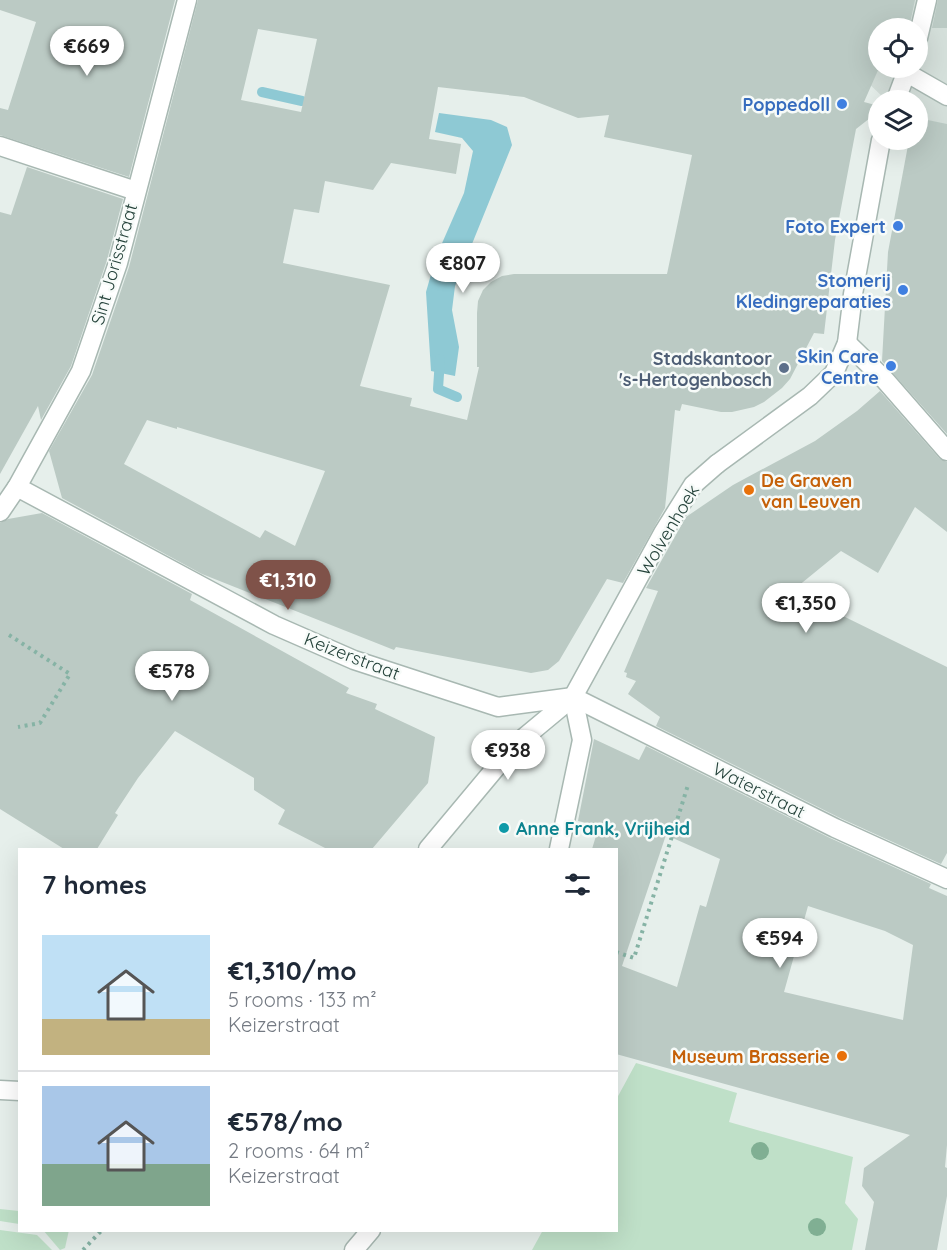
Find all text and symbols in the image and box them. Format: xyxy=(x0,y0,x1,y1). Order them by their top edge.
map controls xyxy=(868,18,928,150)
button: locate xyxy=(868,18,928,78)
pin: €669 xyxy=(51,26,123,77)
text: €669 xyxy=(64,33,110,58)
button: layers xyxy=(868,90,928,150)
place label: Poppedoll xyxy=(743,93,830,116)
marker: Poppedoll xyxy=(835,97,849,111)
street label: Sint Jorisstraat xyxy=(86,201,142,327)
place label: Foto Expert xyxy=(785,215,886,238)
marker: Foto Expert xyxy=(891,219,905,233)
pin: €807 xyxy=(427,243,499,294)
text: €807 xyxy=(440,250,486,275)
place label: Stomerij Kledingreparaties xyxy=(736,269,891,313)
marker: Stomerij Kledingreparaties xyxy=(896,283,910,297)
place label: Skin Care Centre xyxy=(797,345,879,389)
place label: Stadskantoor 's-Hertogenbosch xyxy=(619,347,772,391)
marker: Skin Care Centre xyxy=(884,359,898,373)
marker: Stadskantoor 's-Hertogenbosch xyxy=(777,361,791,375)
place label: De Graven van Leuven xyxy=(761,469,861,513)
street label: Wolvenhoek xyxy=(632,480,704,580)
marker: De Graven van Leuven xyxy=(742,483,756,497)
pin: €1,310 xyxy=(239,560,337,611)
text: €1,310 xyxy=(260,567,316,592)
pin: €1,350 xyxy=(757,583,855,634)
text: €1,350 xyxy=(776,590,836,615)
street label: Keizerstraat xyxy=(301,627,403,685)
pin: €578 xyxy=(136,651,208,702)
text: €578 xyxy=(149,658,195,683)
pin: €938 xyxy=(472,730,544,781)
text: €938 xyxy=(485,737,531,762)
street label: Waterstraat xyxy=(709,757,809,823)
place label: Anne Frank, Vrijheid xyxy=(516,817,690,840)
marker: Anne Frank, Vrijheid xyxy=(497,821,511,835)
text: 7 homes xyxy=(42,868,147,901)
icon: filters xyxy=(561,868,594,901)
pin: €594 xyxy=(744,918,816,969)
text: €594 xyxy=(756,925,804,950)
text: €1,310/mo xyxy=(228,954,357,987)
icon: home xyxy=(90,959,162,1031)
text: 5 rooms · 133 m² xyxy=(228,987,377,1012)
text: Keizerstraat xyxy=(228,1012,340,1037)
place label: Museum Brasserie xyxy=(672,1045,830,1068)
marker: Museum Brasserie xyxy=(835,1049,849,1063)
text: €578/mo xyxy=(228,1105,343,1138)
icon: home xyxy=(90,1110,162,1182)
text: 2 rooms · 64 m² xyxy=(228,1138,370,1163)
text: Keizerstraat xyxy=(228,1163,340,1188)

